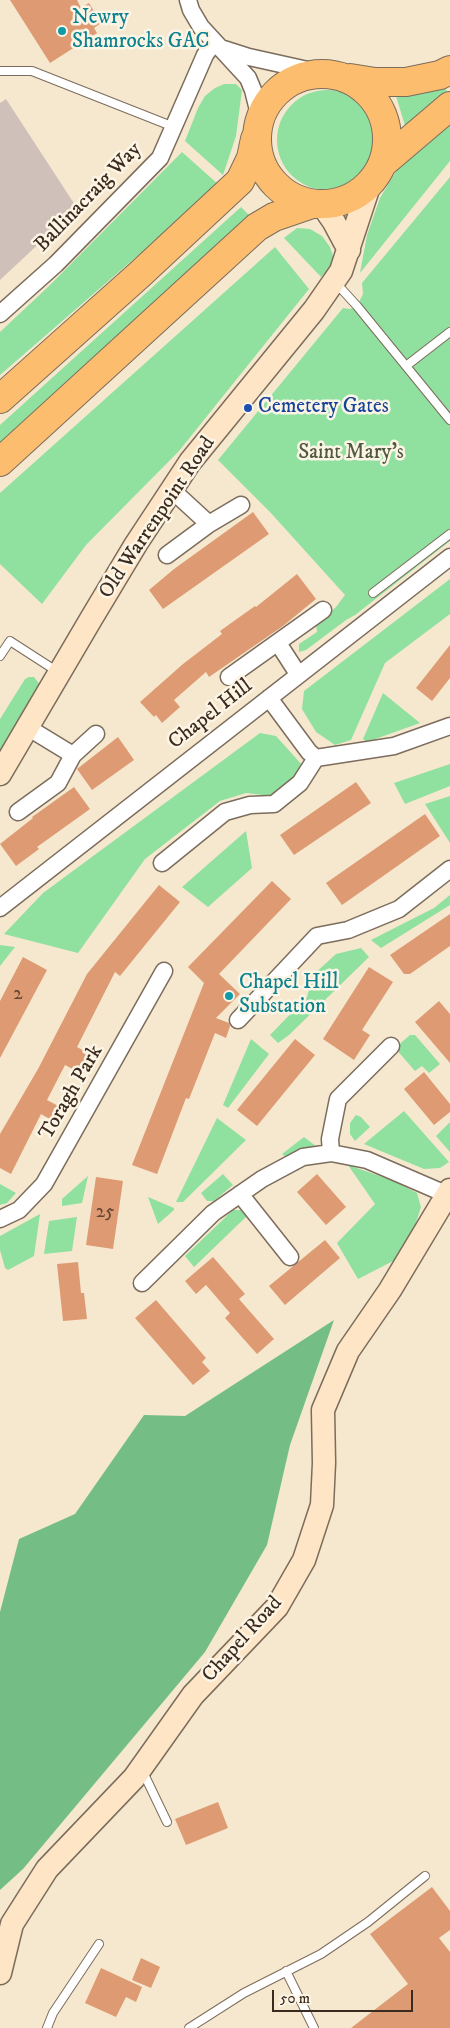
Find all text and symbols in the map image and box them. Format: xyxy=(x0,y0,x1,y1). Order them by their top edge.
place label: Newry Shamrocks GAC xyxy=(72,6,210,56)
marker: Newry Shamrocks GAC xyxy=(56,25,68,37)
street label: Ballinacraig Way xyxy=(30,138,148,258)
place label: Cemetery Gates xyxy=(258,395,389,421)
marker: Cemetery Gates xyxy=(242,402,254,414)
street label: Old Warrenpoint Road xyxy=(94,432,222,604)
park label: Saint Mary's xyxy=(298,441,404,467)
street label: Chapel Hill xyxy=(164,674,258,756)
place label: Chapel Hill Substation xyxy=(239,971,339,1021)
house number: 2 xyxy=(13,984,23,1006)
marker: Chapel Hill Substation xyxy=(223,990,235,1002)
street label: Toragh Park xyxy=(35,1041,109,1145)
house number: 25 xyxy=(96,1202,114,1224)
street label: Chapel Road xyxy=(198,1592,288,1688)
scale bar xyxy=(275,1980,416,2012)
text: 50 m xyxy=(280,1989,310,2008)

